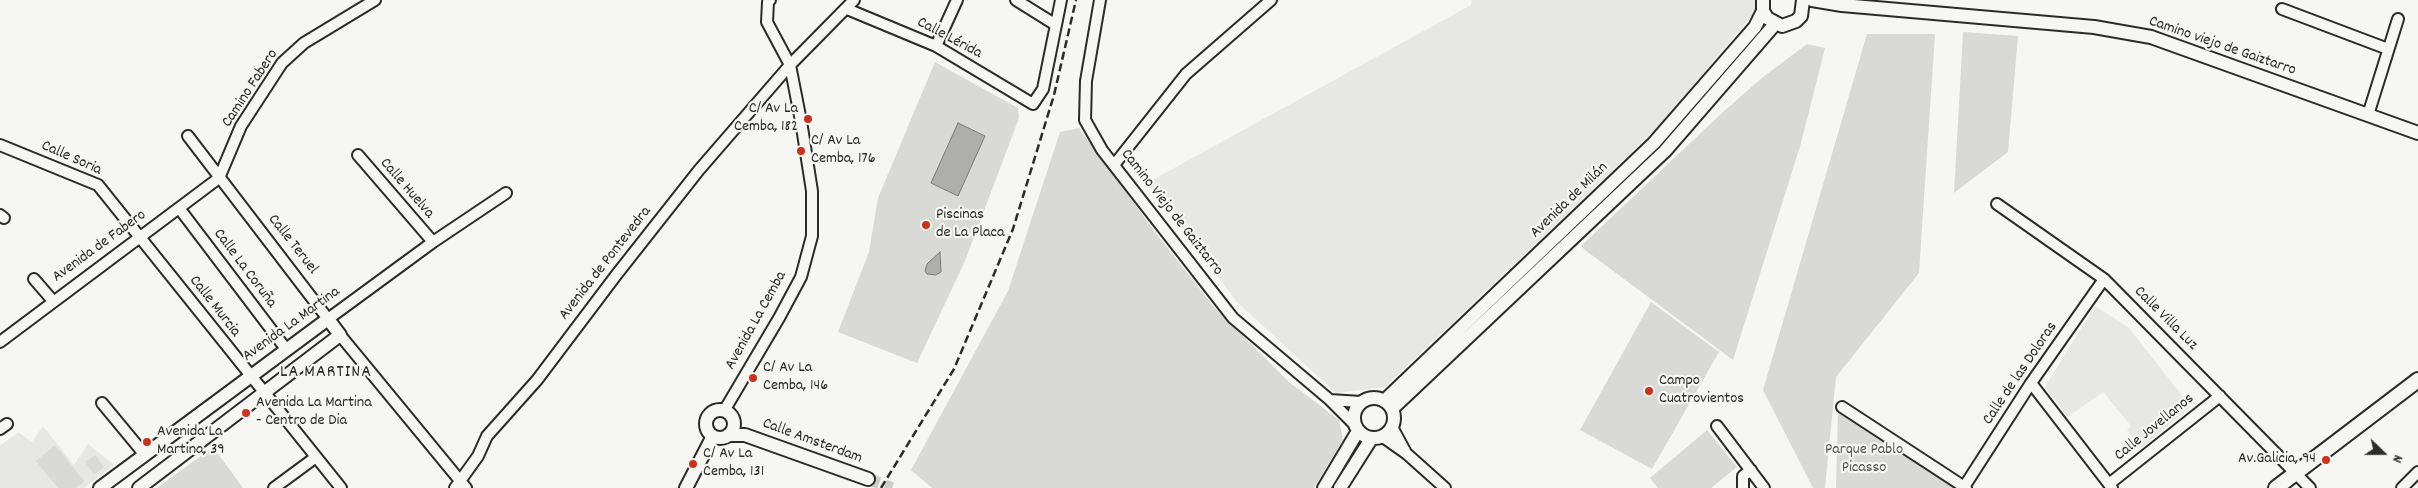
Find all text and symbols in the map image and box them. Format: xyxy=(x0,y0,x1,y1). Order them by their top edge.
street label: Camino viejo de Gaiztarro xyxy=(2146,13,2298,81)
street label: Calle Lérida xyxy=(913,14,985,64)
street label: Camino Fabero xyxy=(219,46,283,132)
place label: C/ Av La Cemba, 182 xyxy=(734,100,798,138)
marker: C/ Av La Cemba, 182 xyxy=(802,113,814,125)
place label: C/ Av La Cemba, 176 xyxy=(811,132,876,170)
street label: Calle Soria xyxy=(38,137,104,181)
marker: C/ Av La Cemba, 176 xyxy=(795,145,807,157)
street label: Camino Viejo de Gaiztarro xyxy=(1116,146,1226,280)
street label: Calle Huelva xyxy=(375,155,437,223)
street label: Avenida de Milán xyxy=(1527,159,1613,243)
street label: Avenida de Pontevedra xyxy=(556,203,656,325)
place label: Piscinas de La Placa xyxy=(936,206,1004,244)
street label: Avenida de Fabero xyxy=(49,207,151,287)
street label: Calle Teruel xyxy=(263,211,321,279)
marker: Piscinas de La Placa xyxy=(920,219,932,231)
street label: Calle La Coruña xyxy=(208,226,280,312)
street label: Avenida La Cemba xyxy=(722,268,792,374)
street label: Calle Murcia xyxy=(184,272,244,342)
street label: Avenida La Martina xyxy=(240,283,344,367)
street label: Calle Villa Luz xyxy=(2129,283,2201,355)
street label: Calle de las Doloras xyxy=(1979,319,2063,429)
place label: C/ Av La Cemba, 146 xyxy=(763,359,828,397)
district label: LA MARTINA xyxy=(279,363,373,385)
marker: C/ Av La Cemba, 146 xyxy=(747,372,759,384)
place label: Campo Cuatrovientos xyxy=(1659,372,1744,410)
marker: Campo Cuatrovientos xyxy=(1643,385,1655,397)
street label: Calle Jovellanos xyxy=(2111,390,2199,466)
place label: Avenida La Martina - Centro de Dia xyxy=(256,394,372,432)
marker: Avenida La Martina - Centro de Dia xyxy=(240,407,252,419)
street label: Calle Amsterdam xyxy=(759,415,865,469)
place label: Avenida La Martina, 39 xyxy=(157,423,225,461)
north arrow xyxy=(2358,428,2408,478)
marker: Avenida La Martina, 39 xyxy=(141,436,153,448)
park label: Parque Pablo Picasso xyxy=(1825,441,1903,479)
place label: C/ Av La Cemba, 131 xyxy=(703,445,764,483)
place label: Av.Galicia, 94 xyxy=(2238,450,2316,470)
text: N xyxy=(2386,452,2407,466)
marker: Av.Galicia, 94 xyxy=(2320,454,2332,466)
marker: C/ Av La Cemba, 131 xyxy=(687,458,699,470)

